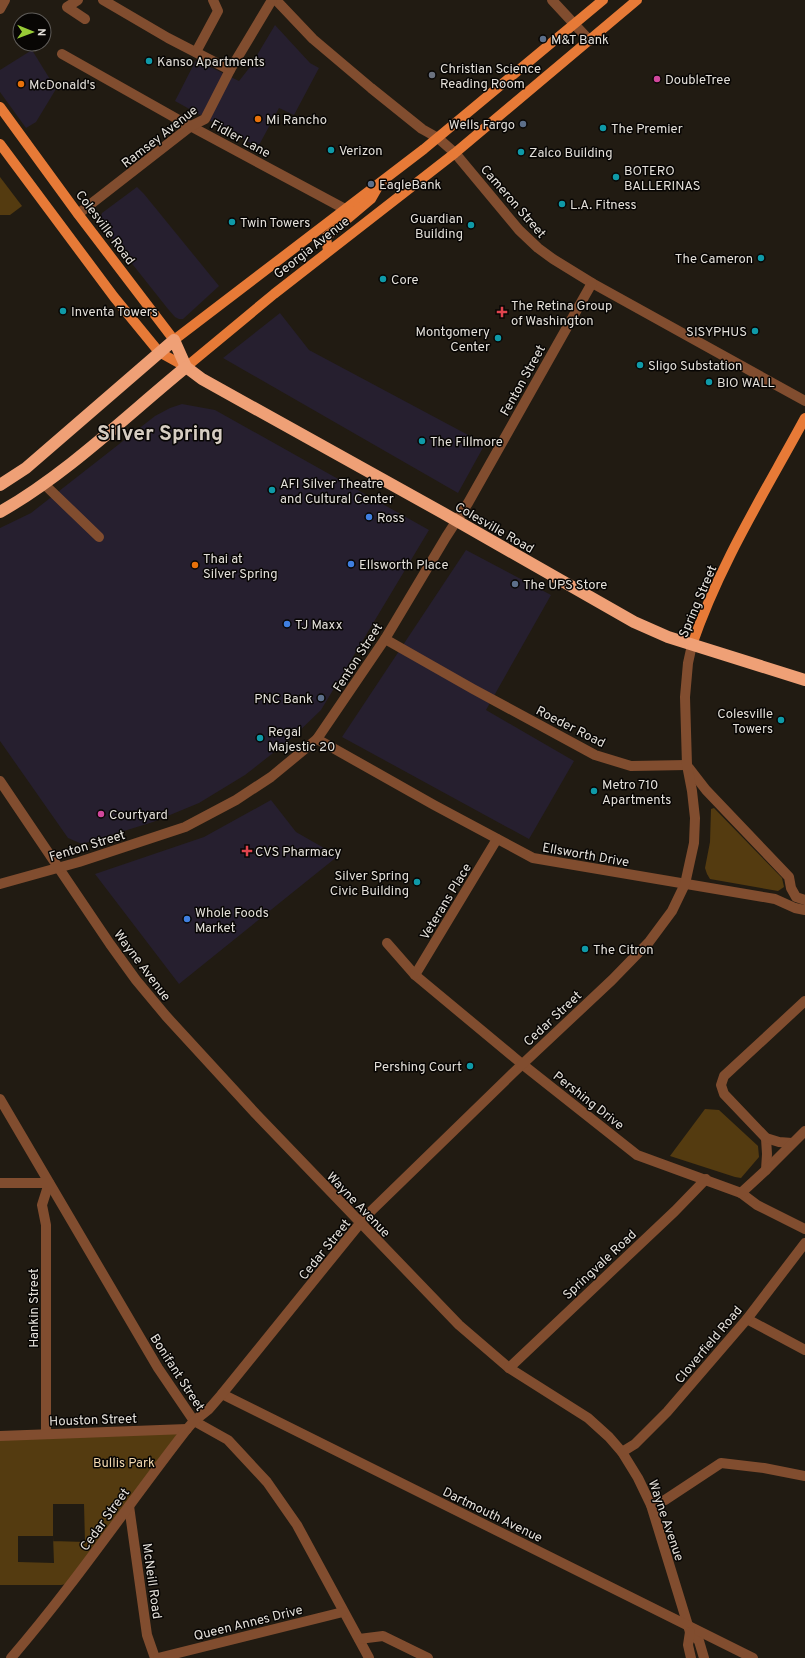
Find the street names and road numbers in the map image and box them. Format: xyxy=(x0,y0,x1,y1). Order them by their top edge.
street label: Ramsey Avenue xyxy=(119,103,201,172)
street label: Fidler Lane xyxy=(207,117,273,162)
street label: Cameron Street xyxy=(476,162,549,242)
street label: Colesville Road xyxy=(71,188,138,268)
street label: Georgia Avenue xyxy=(271,214,353,283)
street label: Fenton Street xyxy=(498,343,550,419)
street label: Colesville Road xyxy=(452,500,536,558)
street label: Spring Street xyxy=(676,563,721,640)
street label: Fenton Street xyxy=(331,621,387,695)
street label: Roeder Road xyxy=(533,703,607,752)
street label: Fenton Street xyxy=(48,828,128,866)
street label: Ellsworth Drive xyxy=(541,840,630,871)
street label: Veterans Place xyxy=(418,861,476,943)
street label: Wayne Avenue xyxy=(109,927,173,1005)
street label: Cedar Street xyxy=(521,988,586,1051)
street label: Pershing Drive xyxy=(549,1069,626,1134)
street label: Wayne Avenue xyxy=(322,1169,393,1241)
street label: Cedar Street xyxy=(296,1216,355,1284)
street label: Springvale Road xyxy=(560,1227,641,1304)
street label: Hankin Street xyxy=(27,1268,43,1348)
street label: Cloverfield Road xyxy=(672,1303,747,1387)
street label: Bonifant Street xyxy=(145,1332,207,1415)
street label: Houston Street xyxy=(49,1411,137,1431)
street label: Wayne Avenue xyxy=(644,1478,686,1563)
street label: Dartmouth Avenue xyxy=(440,1485,545,1547)
street label: Cedar Street xyxy=(77,1486,134,1555)
street label: McNeill Road xyxy=(138,1542,164,1620)
street label: Queen Annes Drive xyxy=(192,1603,305,1645)

